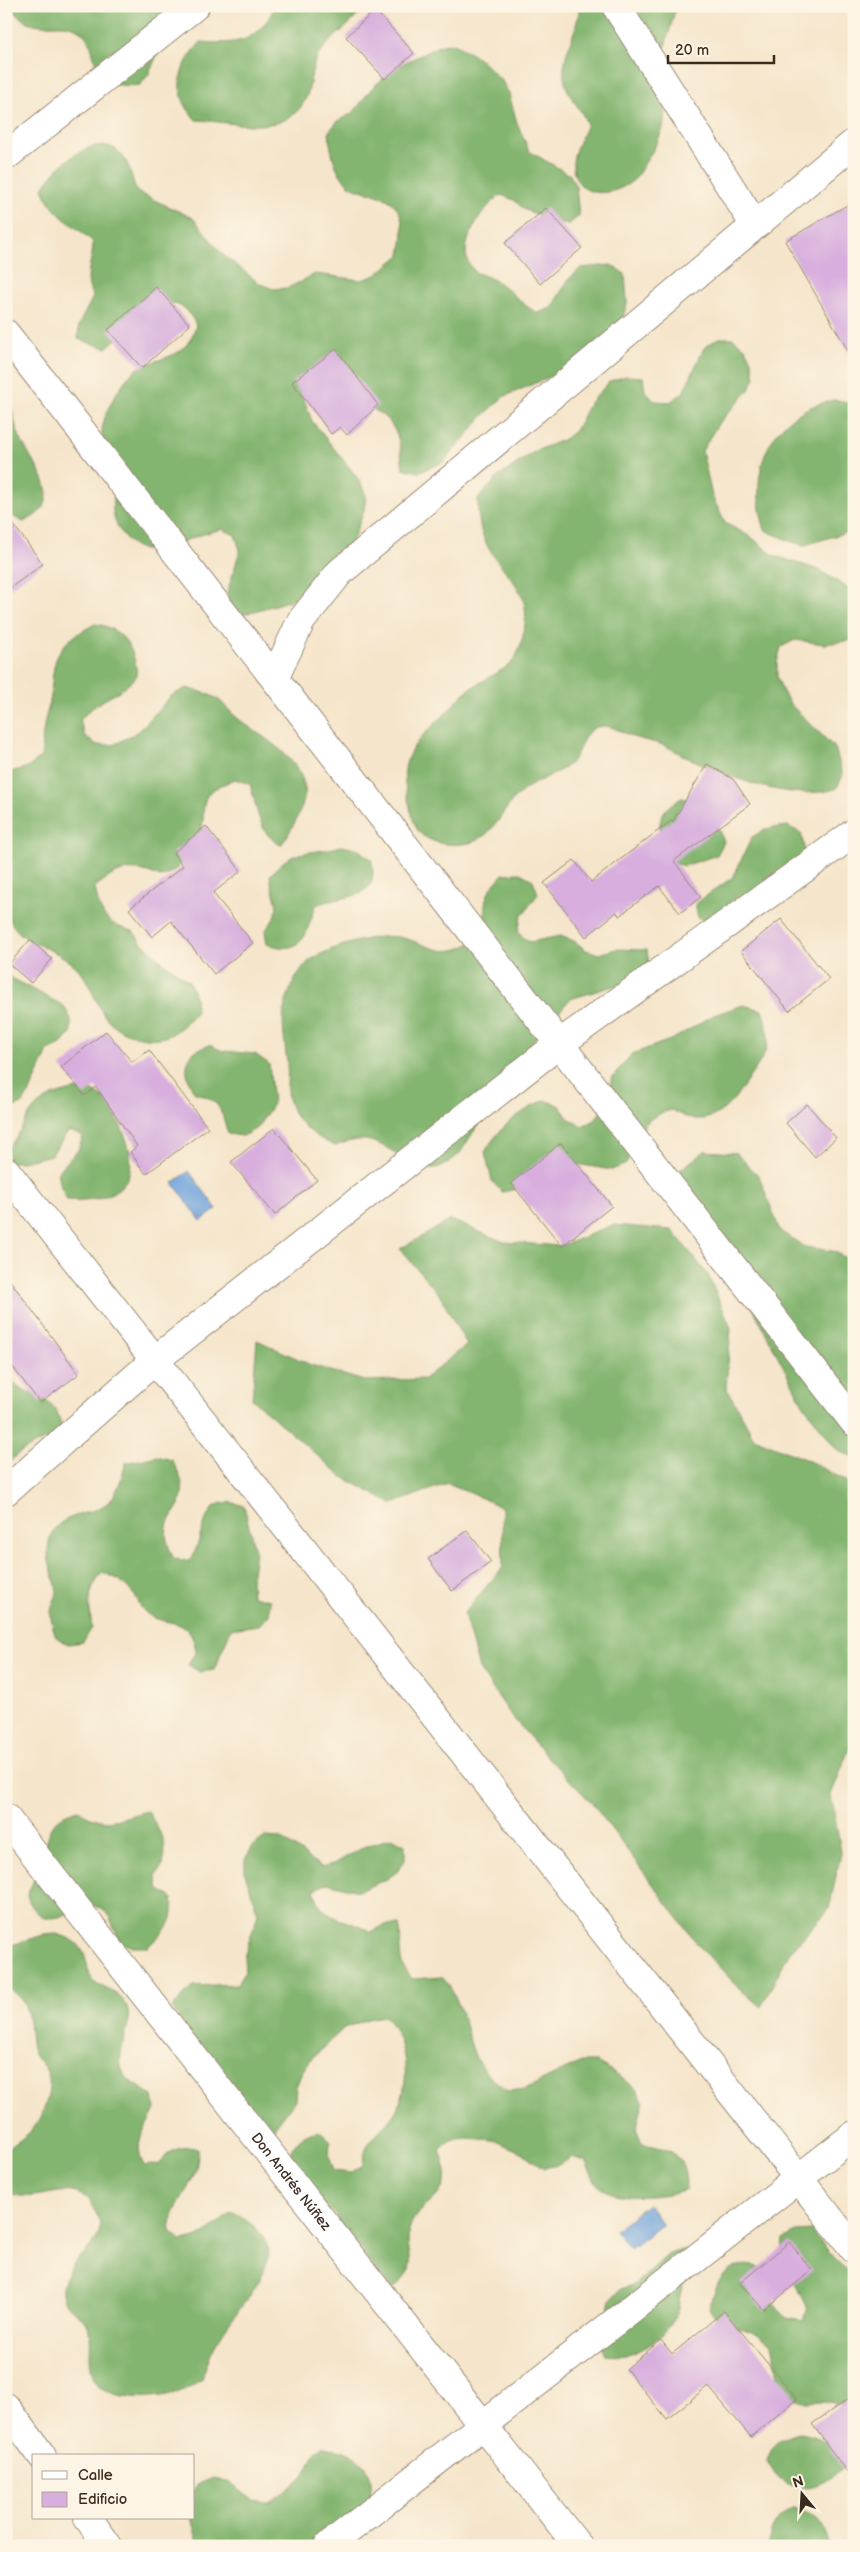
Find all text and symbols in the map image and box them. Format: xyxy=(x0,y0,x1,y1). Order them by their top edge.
scale bar xyxy=(668,32,774,64)
text: 20 m xyxy=(675,41,709,60)
street label: Don Andrés Núñez xyxy=(248,2129,335,2234)
legend xyxy=(32,2454,195,2520)
text: Calle xyxy=(78,2466,113,2485)
north arrow xyxy=(778,2470,828,2520)
text: N xyxy=(791,2472,806,2492)
text: Edificio xyxy=(78,2490,127,2509)

